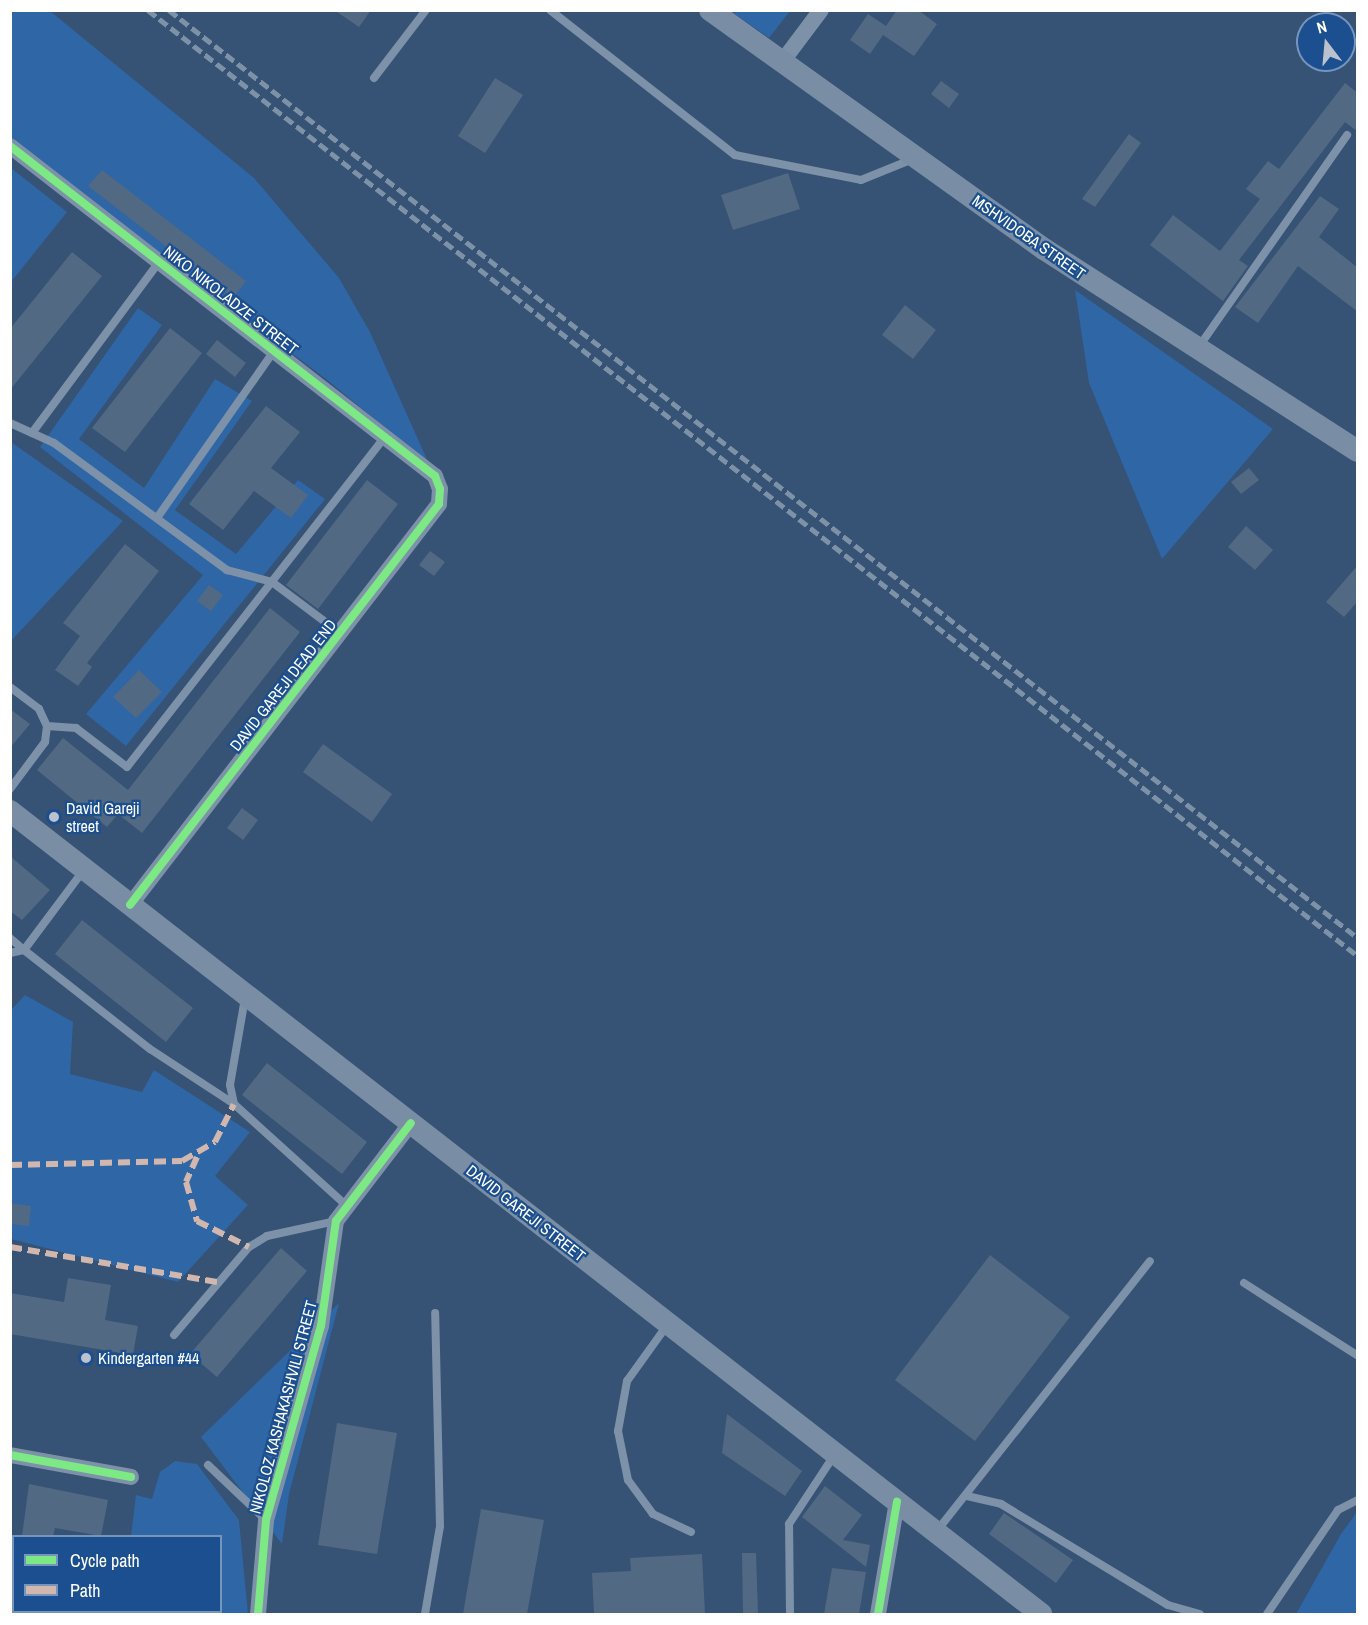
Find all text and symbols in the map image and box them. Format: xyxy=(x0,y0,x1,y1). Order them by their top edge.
north arrow xyxy=(1296,12,1356,72)
text: N xyxy=(1314,15,1329,39)
street label: MSHVIDOBA STREET xyxy=(969,191,1089,283)
street label: NIKO NIKOLADZE STREET xyxy=(160,241,302,359)
street label: DAVID GAREJI DEAD END xyxy=(226,615,340,755)
place label: David Gareji street xyxy=(66,798,140,836)
marker: David Gareji street xyxy=(47,810,61,824)
street label: DAVID GAREJI STREET xyxy=(463,1161,589,1265)
street label: NIKOLOZ KASHAKASHVILI STREET xyxy=(245,1298,321,1516)
place label: Kindergarten #44 xyxy=(98,1348,199,1368)
marker: Kindergarten #44 xyxy=(79,1351,93,1365)
legend xyxy=(12,1535,222,1613)
text: Cycle path xyxy=(70,1548,140,1573)
text: Path xyxy=(70,1578,100,1603)

